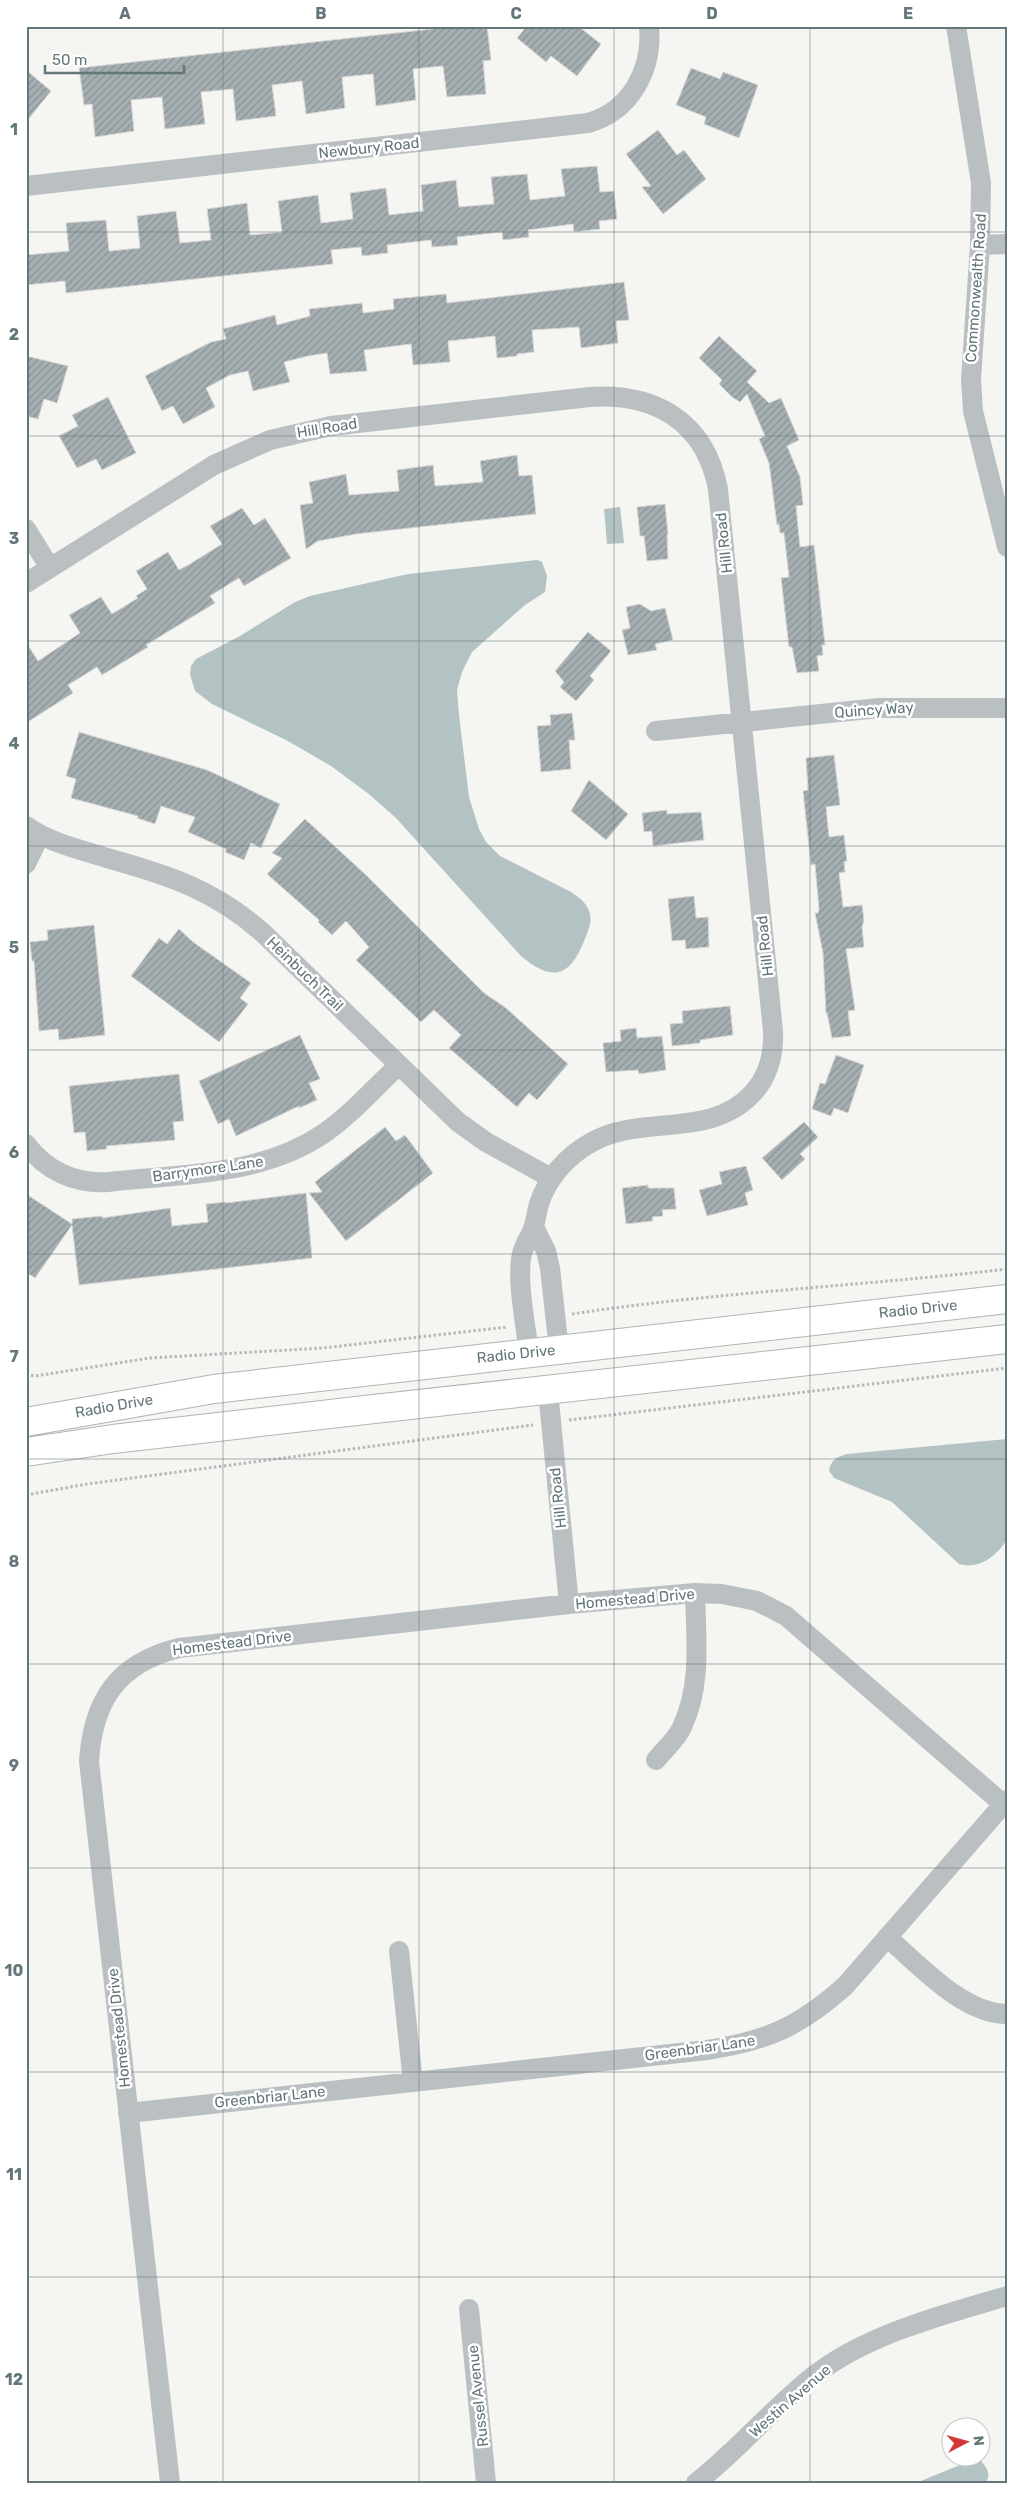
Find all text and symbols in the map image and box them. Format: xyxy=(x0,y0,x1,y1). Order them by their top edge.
text: A xyxy=(119,4,131,23)
text: B xyxy=(315,4,327,23)
text: C xyxy=(510,4,522,23)
text: D xyxy=(706,4,718,23)
text: E xyxy=(903,4,913,23)
scale bar xyxy=(45,42,184,74)
text: 50 m xyxy=(52,51,87,69)
text: 1 xyxy=(10,120,18,139)
street label: Newbury Road xyxy=(318,134,420,162)
street label: Commonwealth Road xyxy=(962,213,990,363)
text: 2 xyxy=(9,325,19,344)
street label: Hill Road xyxy=(296,414,358,442)
street label: Hill Road xyxy=(712,512,736,574)
text: 3 xyxy=(9,529,19,548)
street label: Quincy Way xyxy=(834,698,914,722)
text: 4 xyxy=(9,734,20,753)
street label: Hill Road xyxy=(753,915,777,977)
street label: Heinbuch Trail xyxy=(263,933,347,1015)
text: 5 xyxy=(9,938,19,957)
text: 6 xyxy=(9,1143,19,1162)
street label: Barrymore Lane xyxy=(151,1152,265,1186)
street label: Radio Drive xyxy=(878,1296,958,1322)
street label: Radio Drive xyxy=(476,1341,556,1367)
text: 7 xyxy=(9,1347,19,1366)
street label: Radio Drive xyxy=(74,1390,154,1422)
street label: Hill Road xyxy=(546,1467,570,1529)
text: 8 xyxy=(9,1552,20,1571)
street label: Homestead Drive xyxy=(574,1585,696,1613)
street label: Homestead Drive xyxy=(171,1627,293,1659)
text: 9 xyxy=(9,1756,19,1775)
text: 10 xyxy=(5,1961,24,1980)
street label: Homestead Drive xyxy=(104,1967,134,2089)
street label: Greenbriar Lane xyxy=(644,2031,756,2065)
street label: Greenbriar Lane xyxy=(214,2082,326,2112)
text: 11 xyxy=(6,2165,22,2184)
street label: Russel Avenue xyxy=(464,2344,492,2448)
street label: Westin Avenue xyxy=(746,2361,834,2441)
text: 12 xyxy=(5,2370,23,2389)
north arrow xyxy=(940,2416,990,2466)
text: N xyxy=(969,2435,987,2447)

